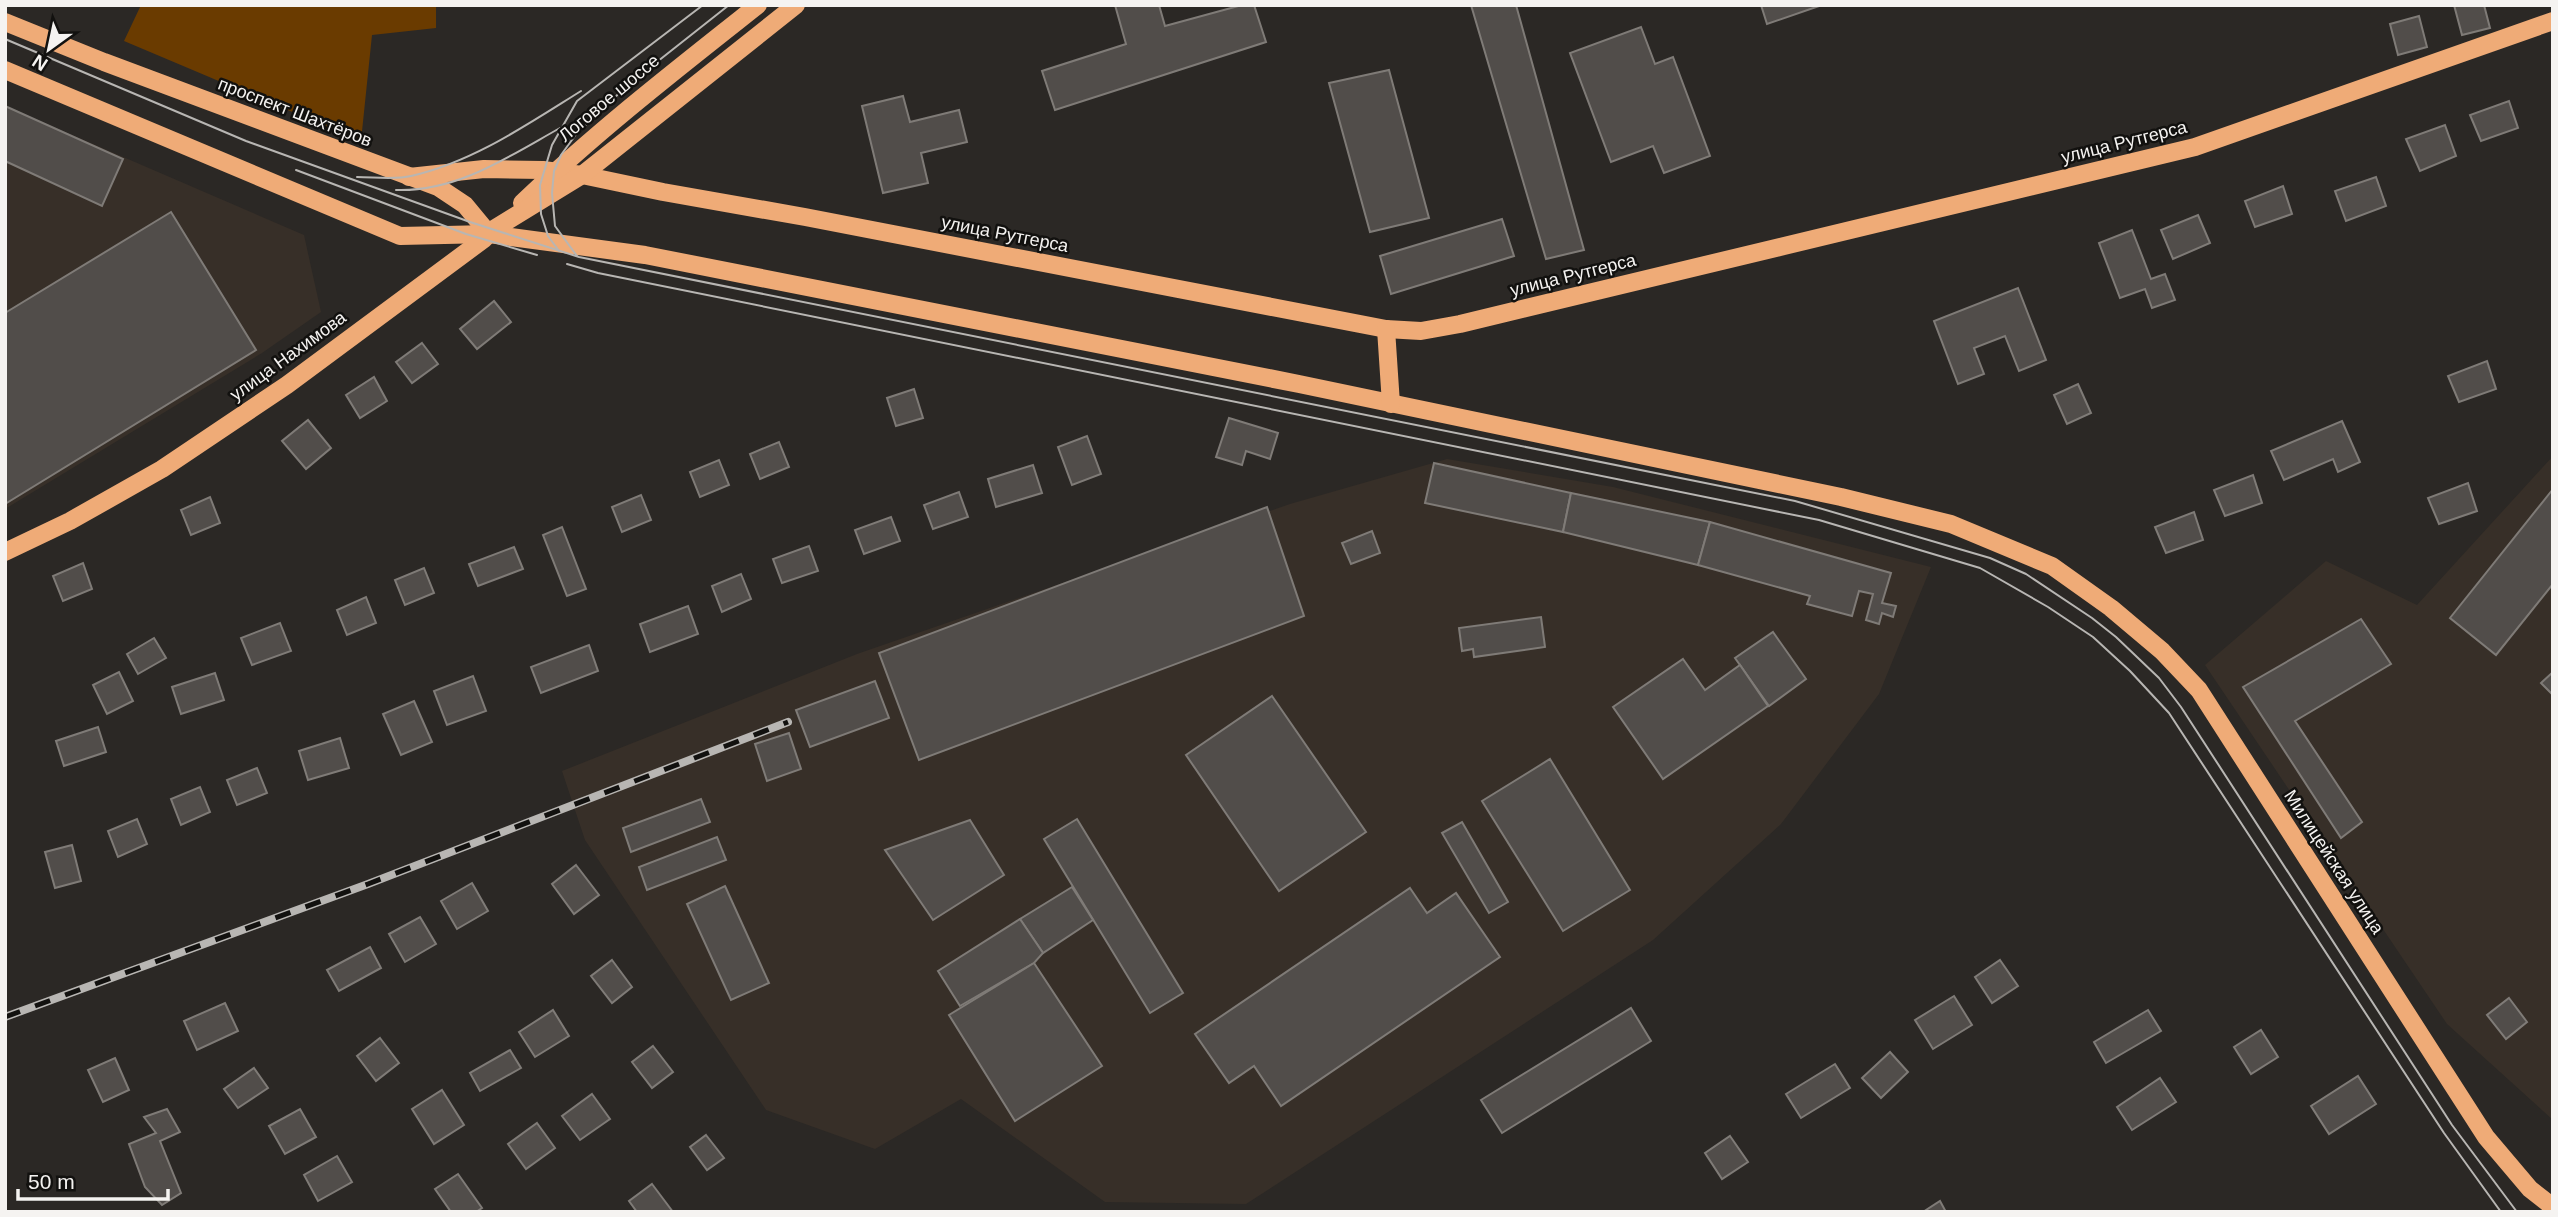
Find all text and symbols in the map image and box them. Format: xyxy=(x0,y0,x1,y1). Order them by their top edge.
north arrow xyxy=(14,14,84,84)
text: N xyxy=(29,50,51,75)
street label: Логовое шоссе xyxy=(555,50,663,146)
street label: проспект Шахтёров xyxy=(215,73,375,151)
street label: улица Рутгерса xyxy=(2059,116,2190,167)
street label: улица Рутгерса xyxy=(940,212,1071,256)
street label: улица Рутгерса xyxy=(1508,249,1639,300)
street label: улица Нахимова xyxy=(226,307,351,405)
street label: Милицейская улица xyxy=(2280,786,2388,938)
scale bar xyxy=(18,1158,168,1202)
text: 50 m xyxy=(28,1170,75,1193)

